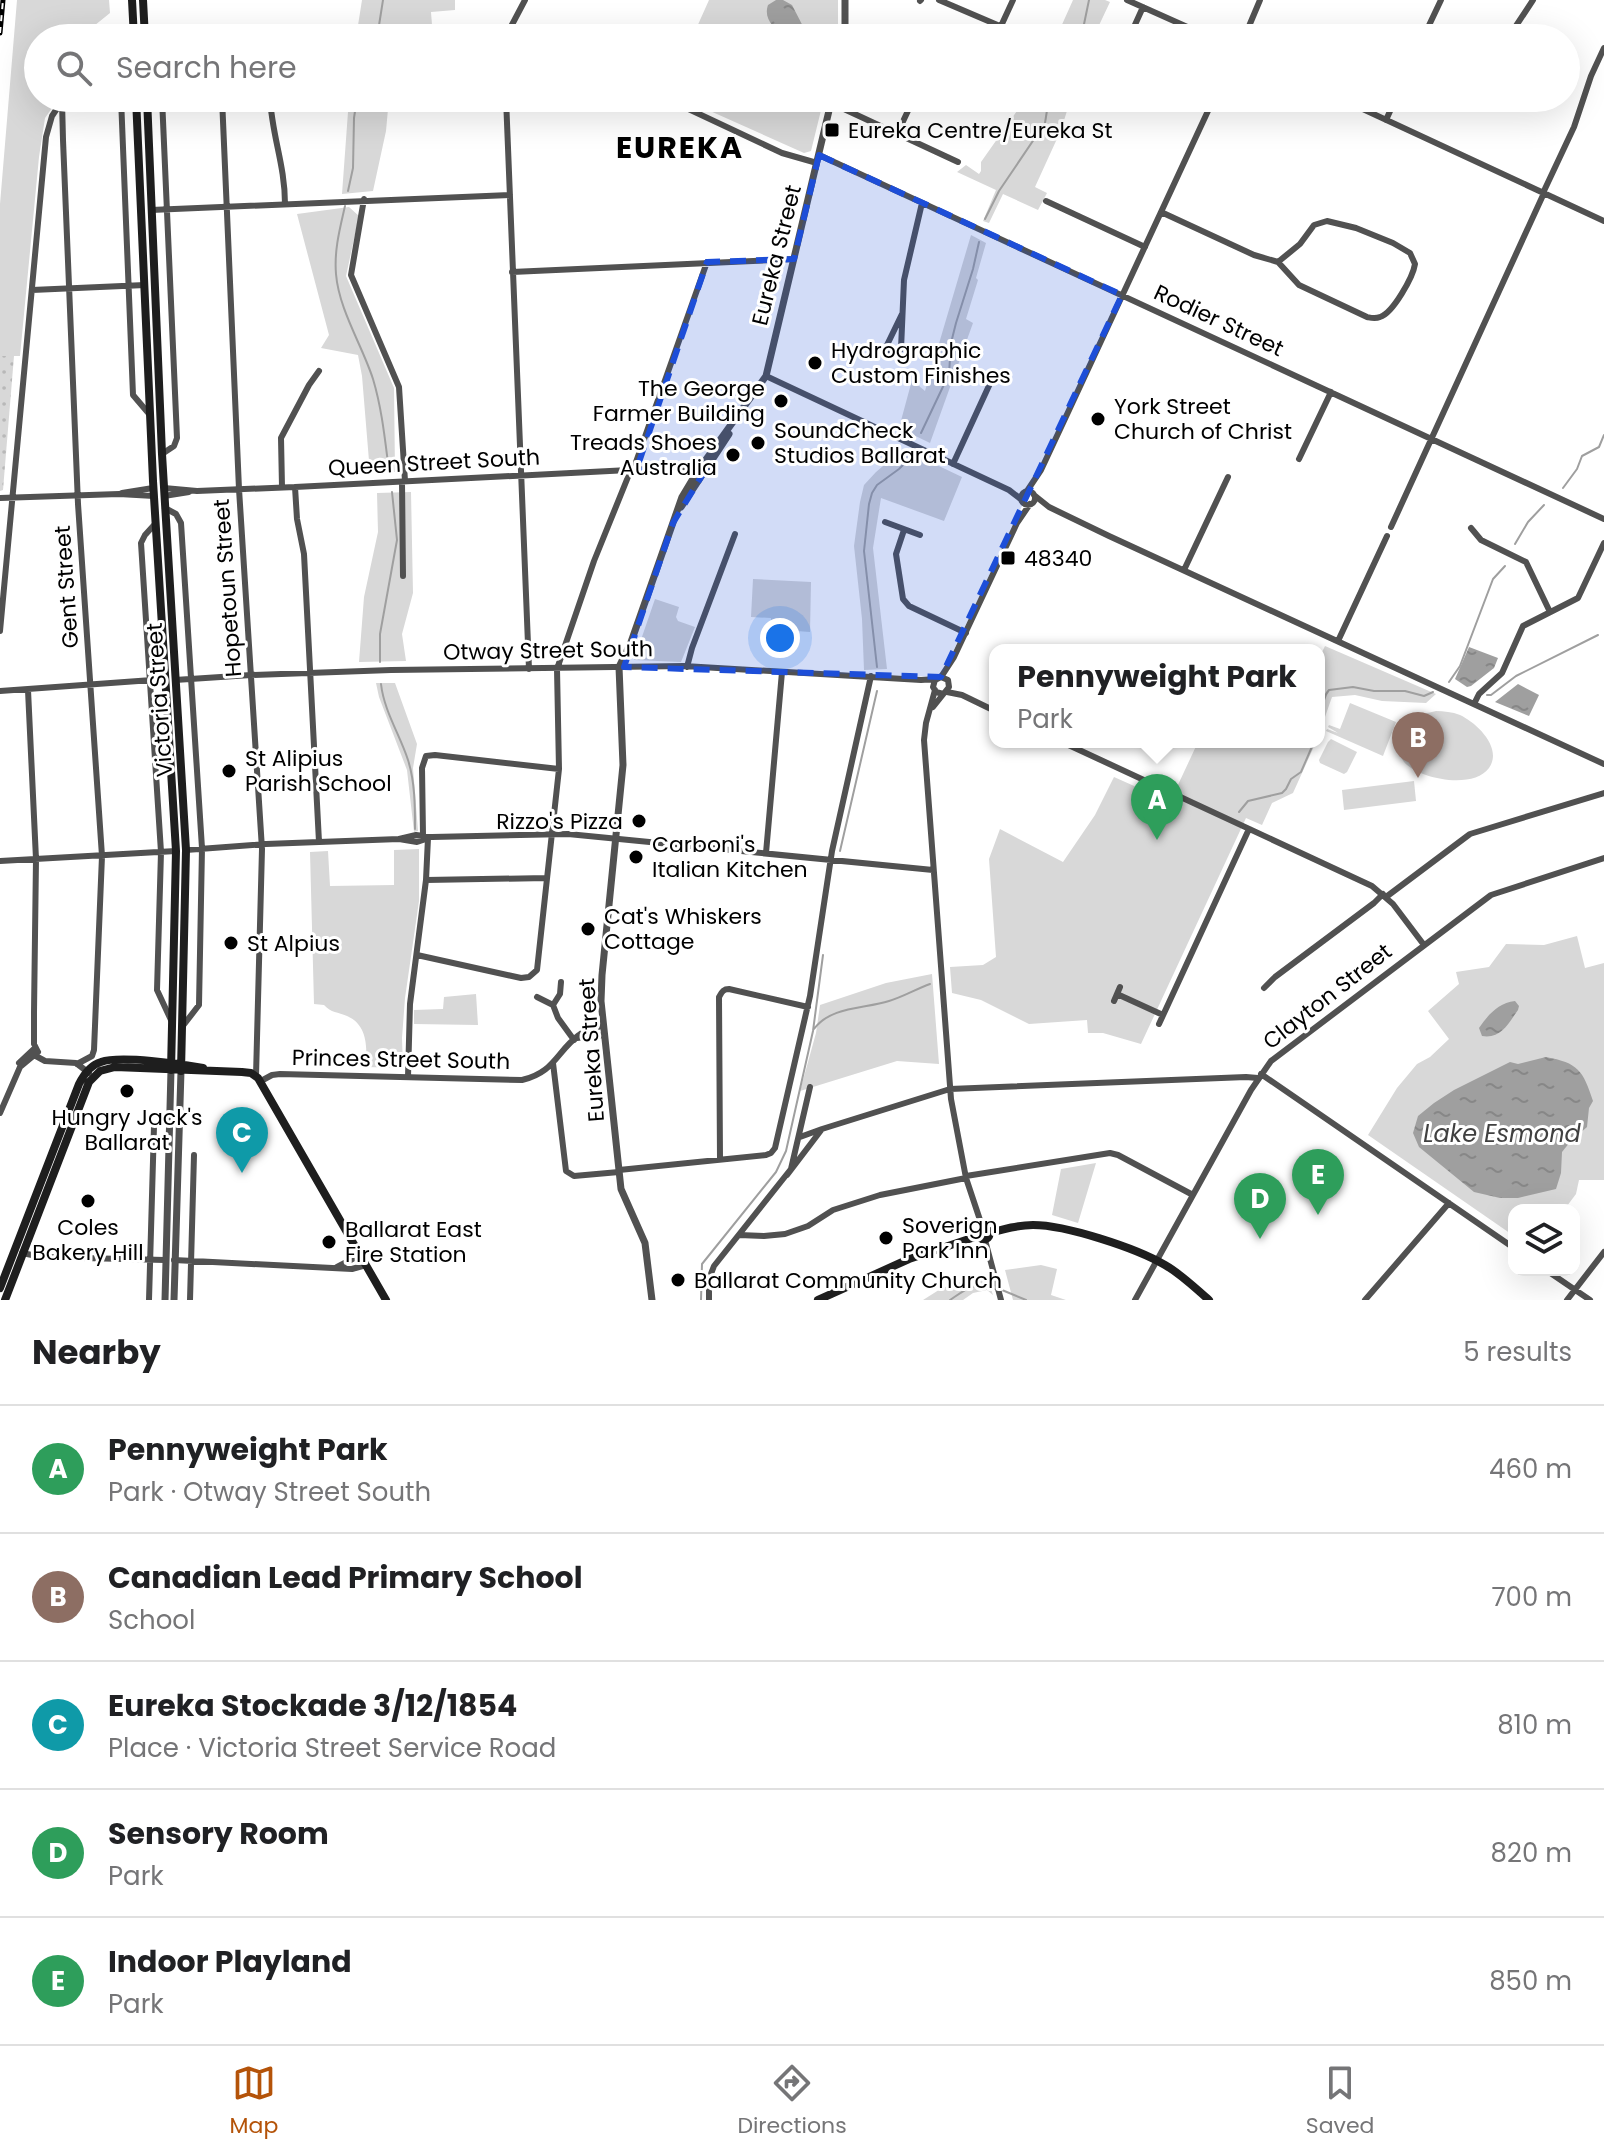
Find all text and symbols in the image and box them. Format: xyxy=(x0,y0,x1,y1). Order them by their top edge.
search box xyxy=(24,24,1580,112)
icon: search xyxy=(52,46,96,90)
text: Search here xyxy=(116,46,297,89)
place label: Eureka Centre/Eureka St xyxy=(848,115,1113,146)
marker: Eureka Centre/Eureka St xyxy=(823,121,841,139)
district label: EUREKA xyxy=(616,126,744,169)
street label: Eureka Street xyxy=(744,182,809,329)
street label: Rodier Street xyxy=(1149,277,1289,364)
place label: Hydrographic Custom Finishes xyxy=(831,335,1011,391)
marker: Hydrographic Custom Finishes xyxy=(806,354,824,372)
place label: The George Farmer Building xyxy=(593,373,765,429)
place label: York Street Church of Christ xyxy=(1114,391,1292,447)
marker: The George Farmer Building xyxy=(772,392,790,410)
marker: York Street Church of Christ xyxy=(1089,410,1107,428)
place label: SoundCheck Studios Ballarat xyxy=(774,415,946,471)
place label: Treads Shoes Australia xyxy=(570,427,717,483)
marker: SoundCheck Studios Ballarat xyxy=(749,434,767,452)
street label: Queen Street South xyxy=(327,441,541,484)
marker: Treads Shoes Australia xyxy=(724,446,742,464)
street label: Hopetoun Street xyxy=(206,498,249,678)
street label: Gent Street xyxy=(47,524,86,649)
place label: 48340 xyxy=(1024,543,1092,574)
marker: 48340 xyxy=(999,549,1017,567)
your location xyxy=(760,618,800,658)
street label: Victoria Street xyxy=(139,622,180,778)
street label: Otway Street South xyxy=(443,633,653,668)
popup xyxy=(989,644,1325,748)
text: Pennyweight Park xyxy=(1017,655,1297,698)
text: Park xyxy=(1017,701,1073,737)
pin: B xyxy=(1392,712,1444,778)
place label: St Alipius Parish School xyxy=(245,743,392,799)
marker: St Alipius Parish School xyxy=(220,762,238,780)
pin: A xyxy=(1131,774,1183,840)
place label: Rizzo's Pizza xyxy=(496,806,623,837)
marker: Rizzo's Pizza xyxy=(630,812,648,830)
place label: Carboni's Italian Kitchen xyxy=(652,829,808,885)
marker: Carboni's Italian Kitchen xyxy=(627,848,645,866)
place label: Cat's Whiskers Cottage xyxy=(604,901,762,957)
marker: Cat's Whiskers Cottage xyxy=(579,920,597,938)
place label: St Alpius xyxy=(247,928,340,959)
marker: St Alpius xyxy=(222,934,240,952)
street label: Clayton Street xyxy=(1256,936,1398,1057)
street label: Eureka Street xyxy=(571,977,612,1123)
street label: Princes Street South xyxy=(292,1042,510,1077)
marker: Hungry Jack's Ballarat xyxy=(118,1082,136,1100)
place label: Hungry Jack's Ballarat xyxy=(52,1102,202,1158)
pin: C xyxy=(216,1107,268,1173)
water label: Lake Esmond xyxy=(1423,1117,1582,1150)
pin: E xyxy=(1292,1149,1344,1215)
pin: D xyxy=(1234,1173,1286,1239)
marker: Coles Bakery Hill xyxy=(79,1192,97,1210)
map controls xyxy=(1508,1204,1580,1276)
button: layers xyxy=(1508,1204,1580,1276)
place label: Soverign Park Inn xyxy=(902,1210,998,1266)
place label: Coles Bakery Hill xyxy=(32,1212,144,1268)
place label: Ballarat East Fire Station xyxy=(345,1214,482,1270)
marker: Soverign Park Inn xyxy=(877,1229,895,1247)
marker: Ballarat East Fire Station xyxy=(320,1233,338,1251)
place label: Ballarat Community Church xyxy=(694,1265,1002,1296)
marker: Ballarat Community Church xyxy=(669,1271,687,1289)
text: Nearby xyxy=(32,1328,161,1376)
text: 5 results xyxy=(1463,1334,1572,1370)
text: Pennyweight Park xyxy=(108,1428,388,1471)
text: A xyxy=(48,1451,68,1487)
text: 460 m xyxy=(1489,1451,1572,1487)
text: Park · Otway Street South xyxy=(108,1474,431,1510)
text: Canadian Lead Primary School xyxy=(108,1556,582,1599)
text: B xyxy=(49,1579,67,1615)
text: 700 m xyxy=(1491,1579,1572,1615)
text: School xyxy=(108,1602,195,1638)
text: Eureka Stockade 3/12/1854 xyxy=(108,1684,517,1727)
text: C xyxy=(48,1707,68,1743)
text: 810 m xyxy=(1497,1707,1572,1743)
text: Place · Victoria Street Service Road xyxy=(108,1730,556,1766)
text: Sensory Room xyxy=(108,1812,329,1855)
text: D xyxy=(49,1835,67,1871)
text: 820 m xyxy=(1491,1835,1572,1871)
text: Park xyxy=(108,1858,164,1894)
text: Indoor Playland xyxy=(108,1940,352,1983)
text: E xyxy=(51,1963,65,1999)
text: 850 m xyxy=(1489,1963,1572,1999)
text: Park xyxy=(108,1986,164,2022)
tab: Map xyxy=(230,2061,278,2142)
tab: Directions xyxy=(737,2061,847,2142)
tab: Saved xyxy=(1306,2061,1374,2142)

